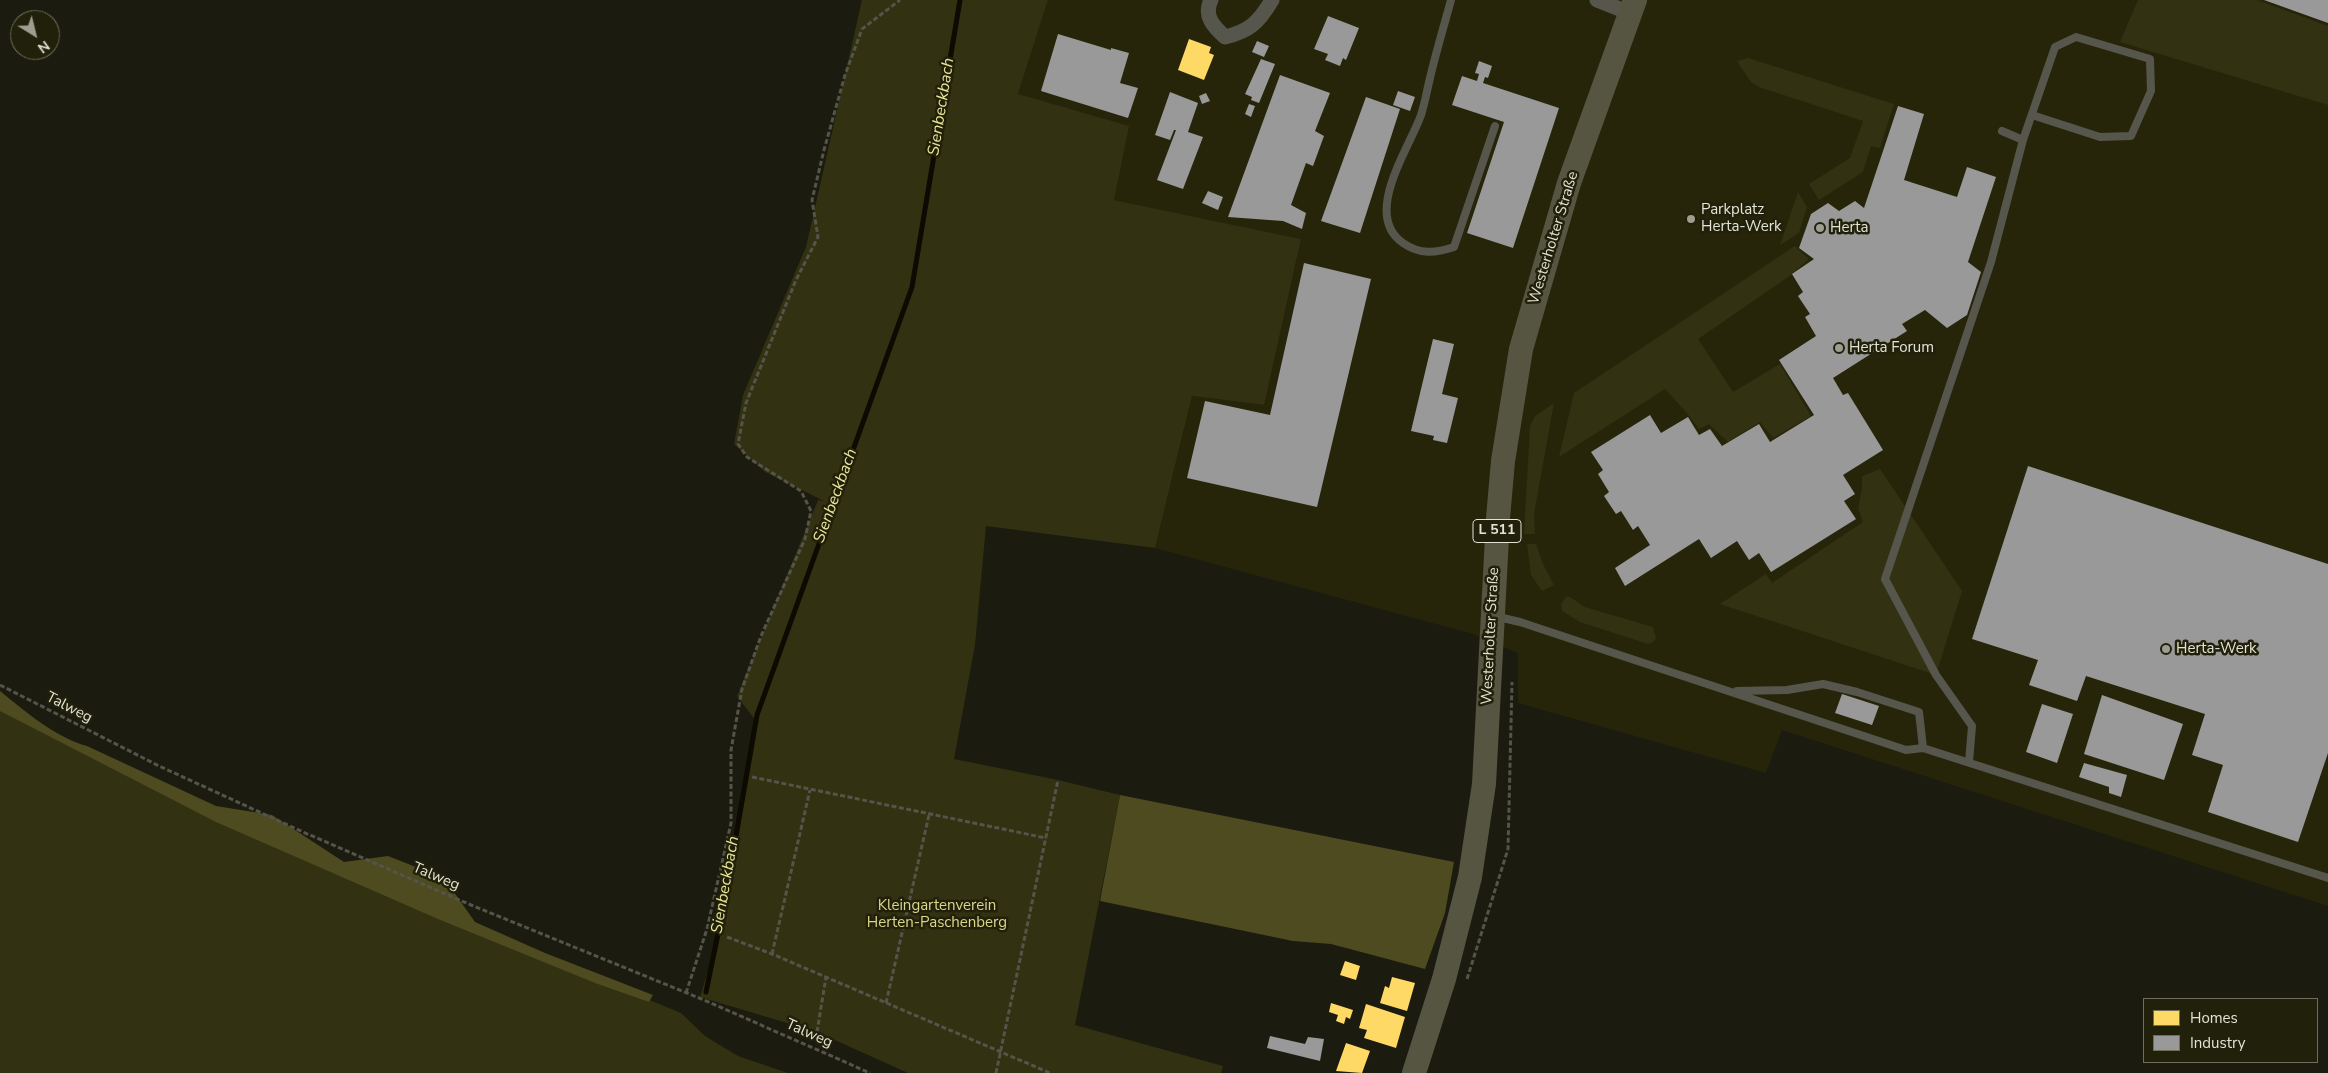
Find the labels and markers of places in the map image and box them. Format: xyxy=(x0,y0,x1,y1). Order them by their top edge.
place label: Parkplatz Herta-Werk xyxy=(1701,201,1781,236)
marker: Parkplatz Herta-Werk xyxy=(1685,213,1697,225)
place label: Herta xyxy=(1830,219,1868,237)
marker: Herta xyxy=(1814,222,1826,234)
place label: Herta Forum xyxy=(1849,339,1934,357)
marker: Herta Forum xyxy=(1833,342,1845,354)
place label: Herta-Werk xyxy=(2176,640,2256,658)
marker: Herta-Werk xyxy=(2160,643,2172,655)

